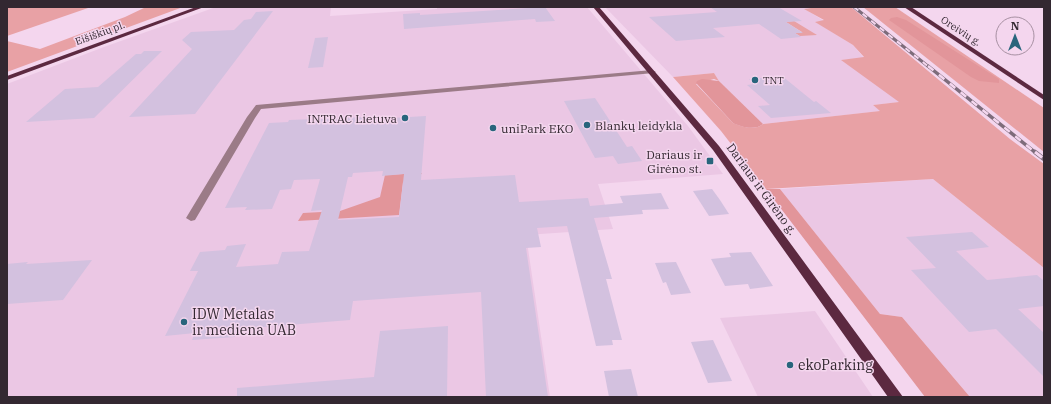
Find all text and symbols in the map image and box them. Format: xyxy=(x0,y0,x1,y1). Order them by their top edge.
street label: Oreivių g. xyxy=(938,13,984,49)
north arrow xyxy=(995,16,1035,56)
street label: Eišiškių pl. xyxy=(73,18,127,48)
text: N xyxy=(1011,19,1020,33)
place label: TNT xyxy=(763,74,784,87)
marker: TNT xyxy=(750,75,760,85)
place label: INTRAC Lietuva xyxy=(307,111,397,126)
marker: INTRAC Lietuva xyxy=(400,113,410,123)
place label: Blankų leidykla xyxy=(595,118,683,133)
marker: Blankų leidykla xyxy=(582,120,592,130)
place label: uniPark EKO xyxy=(501,121,573,136)
marker: uniPark EKO xyxy=(488,123,498,133)
street label: Dariaus ir Girėno g. xyxy=(724,140,800,238)
place label: Dariaus ir Girėno st. xyxy=(646,147,703,176)
marker: Dariaus ir Girėno st. xyxy=(705,156,715,166)
place label: IDW Metalas ir mediena UAB xyxy=(192,305,296,339)
marker: IDW Metalas ir mediena UAB xyxy=(179,317,189,327)
place label: ekoParking xyxy=(798,356,873,374)
marker: ekoParking xyxy=(785,360,795,370)

